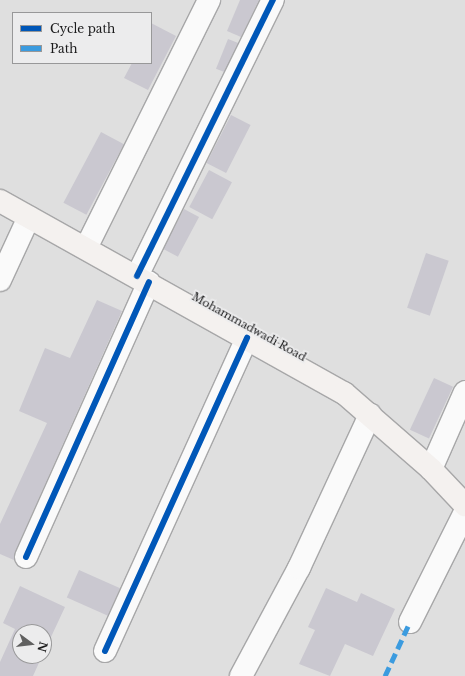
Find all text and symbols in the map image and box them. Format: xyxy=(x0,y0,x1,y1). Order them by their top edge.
legend xyxy=(12,12,152,64)
text: Cycle path xyxy=(50,21,115,36)
text: Path xyxy=(50,41,78,56)
street label: Mohammadwadi Road xyxy=(190,290,308,364)
north arrow xyxy=(12,624,52,664)
text: N xyxy=(35,640,51,654)

